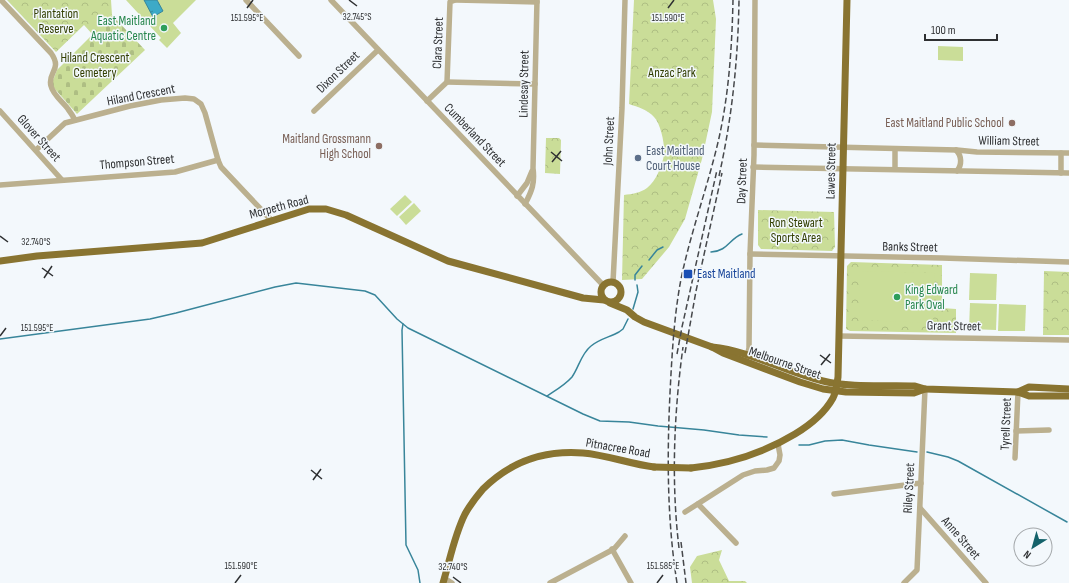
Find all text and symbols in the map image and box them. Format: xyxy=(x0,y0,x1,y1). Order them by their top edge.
park label: Plantation Reserve xyxy=(34,6,78,37)
text: 32.745°S xyxy=(343,11,371,23)
text: 151.595°E xyxy=(231,12,263,24)
text: 151.590°E xyxy=(651,12,685,24)
place label: East Maitland Aquatic Centre xyxy=(90,13,156,44)
scale bar xyxy=(925,16,997,42)
street label: Clara Street xyxy=(429,17,447,69)
marker: East Maitland Aquatic Centre xyxy=(159,23,169,33)
text: 100 m xyxy=(931,23,956,38)
street label: Dixon Street xyxy=(313,47,363,96)
park label: Hiland Crescent Cemetery xyxy=(60,50,130,81)
street label: Lindesay Street xyxy=(515,50,533,118)
park label: Anzac Park xyxy=(647,65,696,81)
street label: Hiland Crescent xyxy=(106,81,176,109)
street label: Cumberland Street xyxy=(441,100,509,170)
street label: Glover Street xyxy=(14,111,64,165)
place label: East Maitland Public School xyxy=(885,115,1004,131)
street label: John Street xyxy=(600,116,618,167)
marker: East Maitland Public School xyxy=(1007,118,1017,128)
place label: Maitland Grossmann High School xyxy=(282,131,371,162)
street label: William Street xyxy=(978,132,1040,150)
marker: Maitland Grossmann High School xyxy=(374,141,384,151)
place label: East Maitland Court House xyxy=(646,143,704,174)
street label: Lawes Street xyxy=(823,143,839,199)
street label: Thompson Street xyxy=(99,151,175,173)
marker: East Maitland Court House xyxy=(633,153,643,163)
street label: Day Street xyxy=(733,158,751,204)
street label: Morpeth Road xyxy=(248,191,310,223)
park label: Ron Stewart Sports Area xyxy=(769,215,823,246)
text: 32.740°S xyxy=(21,236,51,248)
street label: Banks Street xyxy=(882,239,938,255)
place label: East Maitland xyxy=(697,266,755,282)
marker: East Maitland xyxy=(682,268,694,280)
place label: King Edward Park Oval xyxy=(905,282,958,313)
marker: King Edward Park Oval xyxy=(892,292,902,302)
street label: Grant Street xyxy=(927,318,981,334)
text: 151.595°E xyxy=(21,322,53,334)
street label: Melbourne Street xyxy=(747,343,823,383)
street label: Tyrell Street xyxy=(997,397,1015,451)
street label: Pitnacree Road xyxy=(584,434,652,462)
street label: Riley Street xyxy=(900,462,918,514)
street label: Anne Street xyxy=(937,512,984,563)
north arrow xyxy=(1013,527,1053,567)
text: N xyxy=(1021,548,1034,562)
text: 151.590°E xyxy=(224,560,258,572)
text: 151.585°E xyxy=(647,560,679,572)
text: 32.740°S xyxy=(438,561,468,573)

